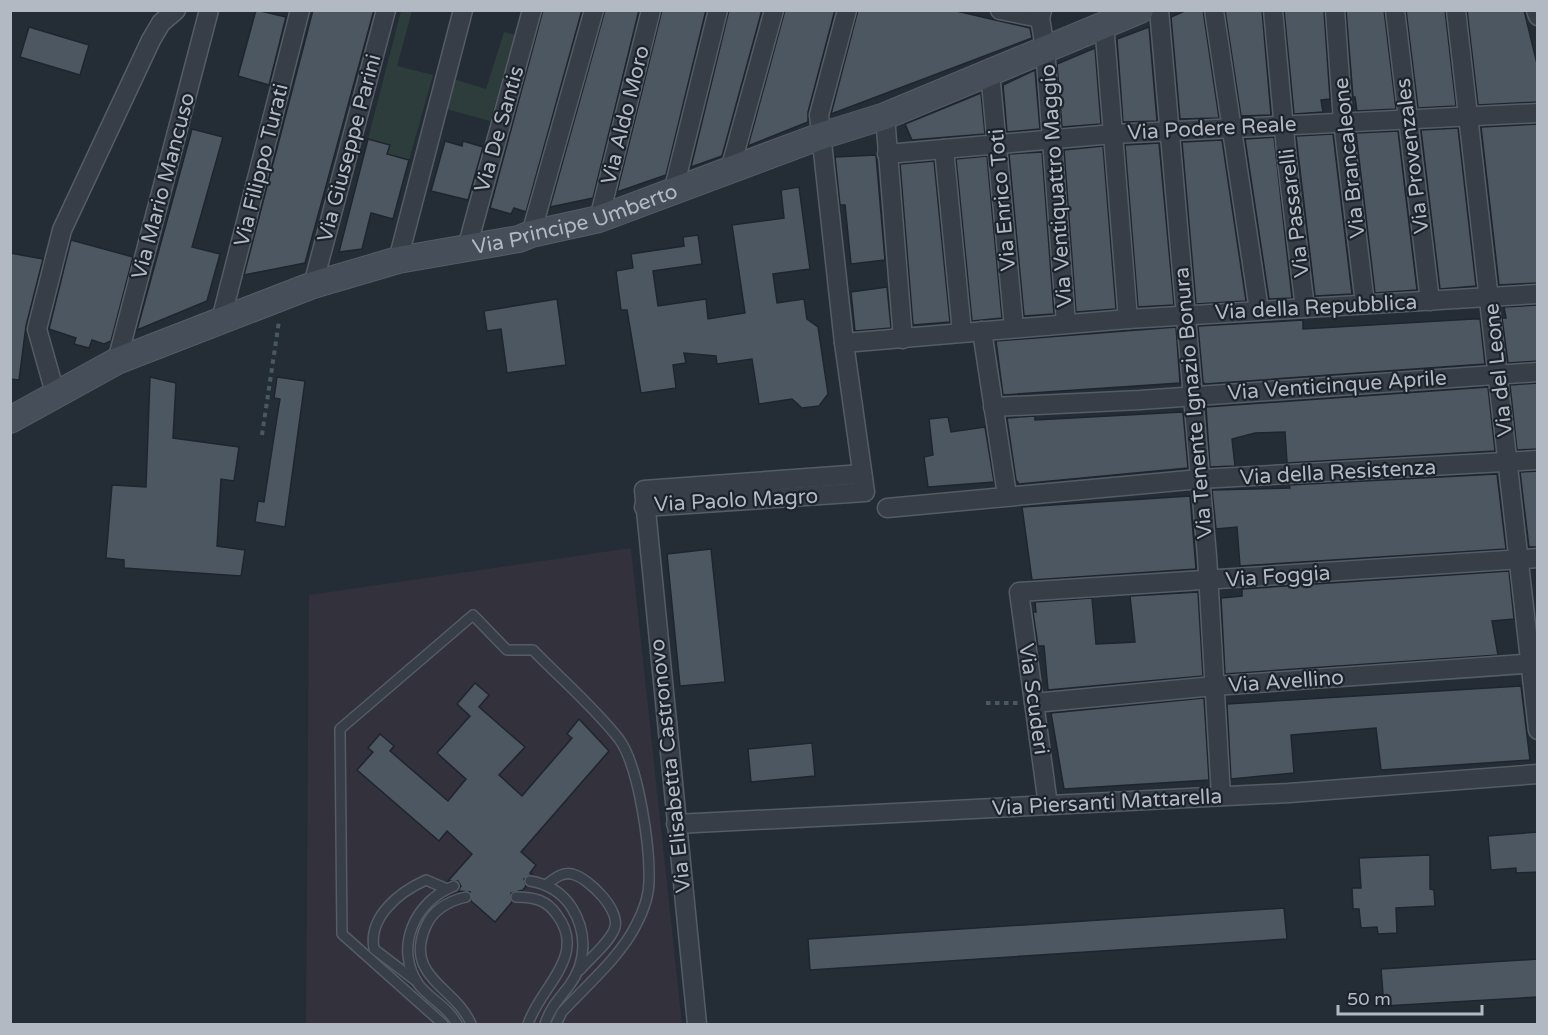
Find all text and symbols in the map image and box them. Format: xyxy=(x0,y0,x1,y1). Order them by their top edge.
street label: Via Aldo Moro xyxy=(596,43,655,187)
street label: Via Giuseppe Parini xyxy=(312,52,387,245)
street label: Via De Santis xyxy=(470,63,529,195)
street label: Via Ventiquattro Maggio xyxy=(1036,63,1077,309)
street label: Via Brancaleone xyxy=(1329,76,1370,240)
street label: Via Provenzales xyxy=(1391,77,1434,235)
street label: Via Filippo Turati xyxy=(229,81,294,249)
street label: Via Mario Mancuso xyxy=(127,90,200,282)
street label: Via Podere Reale xyxy=(1127,112,1297,145)
street label: Via Enrico Toti xyxy=(984,128,1021,272)
street label: Via Passarelli xyxy=(1274,147,1315,279)
street label: Via Principe Umberto xyxy=(470,179,681,260)
street label: Via Tenente Ignazio Bonura xyxy=(1169,266,1218,540)
street label: Via della Repubblica xyxy=(1214,290,1418,325)
street label: Via del Leone xyxy=(1479,302,1518,438)
street label: Via Venticinque Aprile xyxy=(1227,365,1448,406)
street label: Via della Resistenza xyxy=(1239,455,1437,490)
street label: Via Paolo Magro xyxy=(653,484,819,517)
street label: Via Foggia xyxy=(1225,560,1331,593)
street label: Via Elisabetta Castronovo xyxy=(645,638,696,894)
street label: Via Scuderi xyxy=(1013,642,1054,756)
street label: Via Avellino xyxy=(1227,665,1345,698)
street label: Via Piersanti Mattarella xyxy=(991,784,1223,821)
scale bar xyxy=(1338,978,1482,1016)
text: 50 m xyxy=(1347,988,1391,1010)

